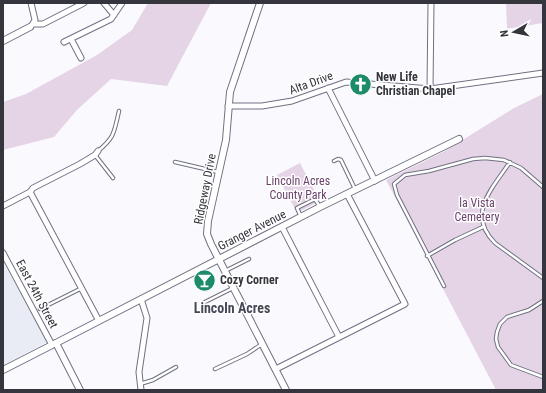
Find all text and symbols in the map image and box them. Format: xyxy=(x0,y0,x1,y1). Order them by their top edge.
north arrow xyxy=(494,12,534,52)
text: N xyxy=(498,29,512,38)
street label: Alta Drive xyxy=(287,68,335,97)
place label: New Life Christian Chapel xyxy=(376,70,455,98)
church icon: New Life Christian Chapel xyxy=(348,71,374,97)
street label: Ridgeway Drive xyxy=(191,152,219,226)
park label: Lincoln Acres County Park xyxy=(266,174,330,202)
park label: la Vista Cemetery xyxy=(454,196,500,224)
street label: Granger Avenue xyxy=(216,207,289,253)
street label: East 24th Street xyxy=(13,257,61,331)
bar icon: Cozy Corner xyxy=(192,267,218,293)
place label: Cozy Corner xyxy=(220,273,279,287)
district label: Lincoln Acres xyxy=(194,300,270,316)

